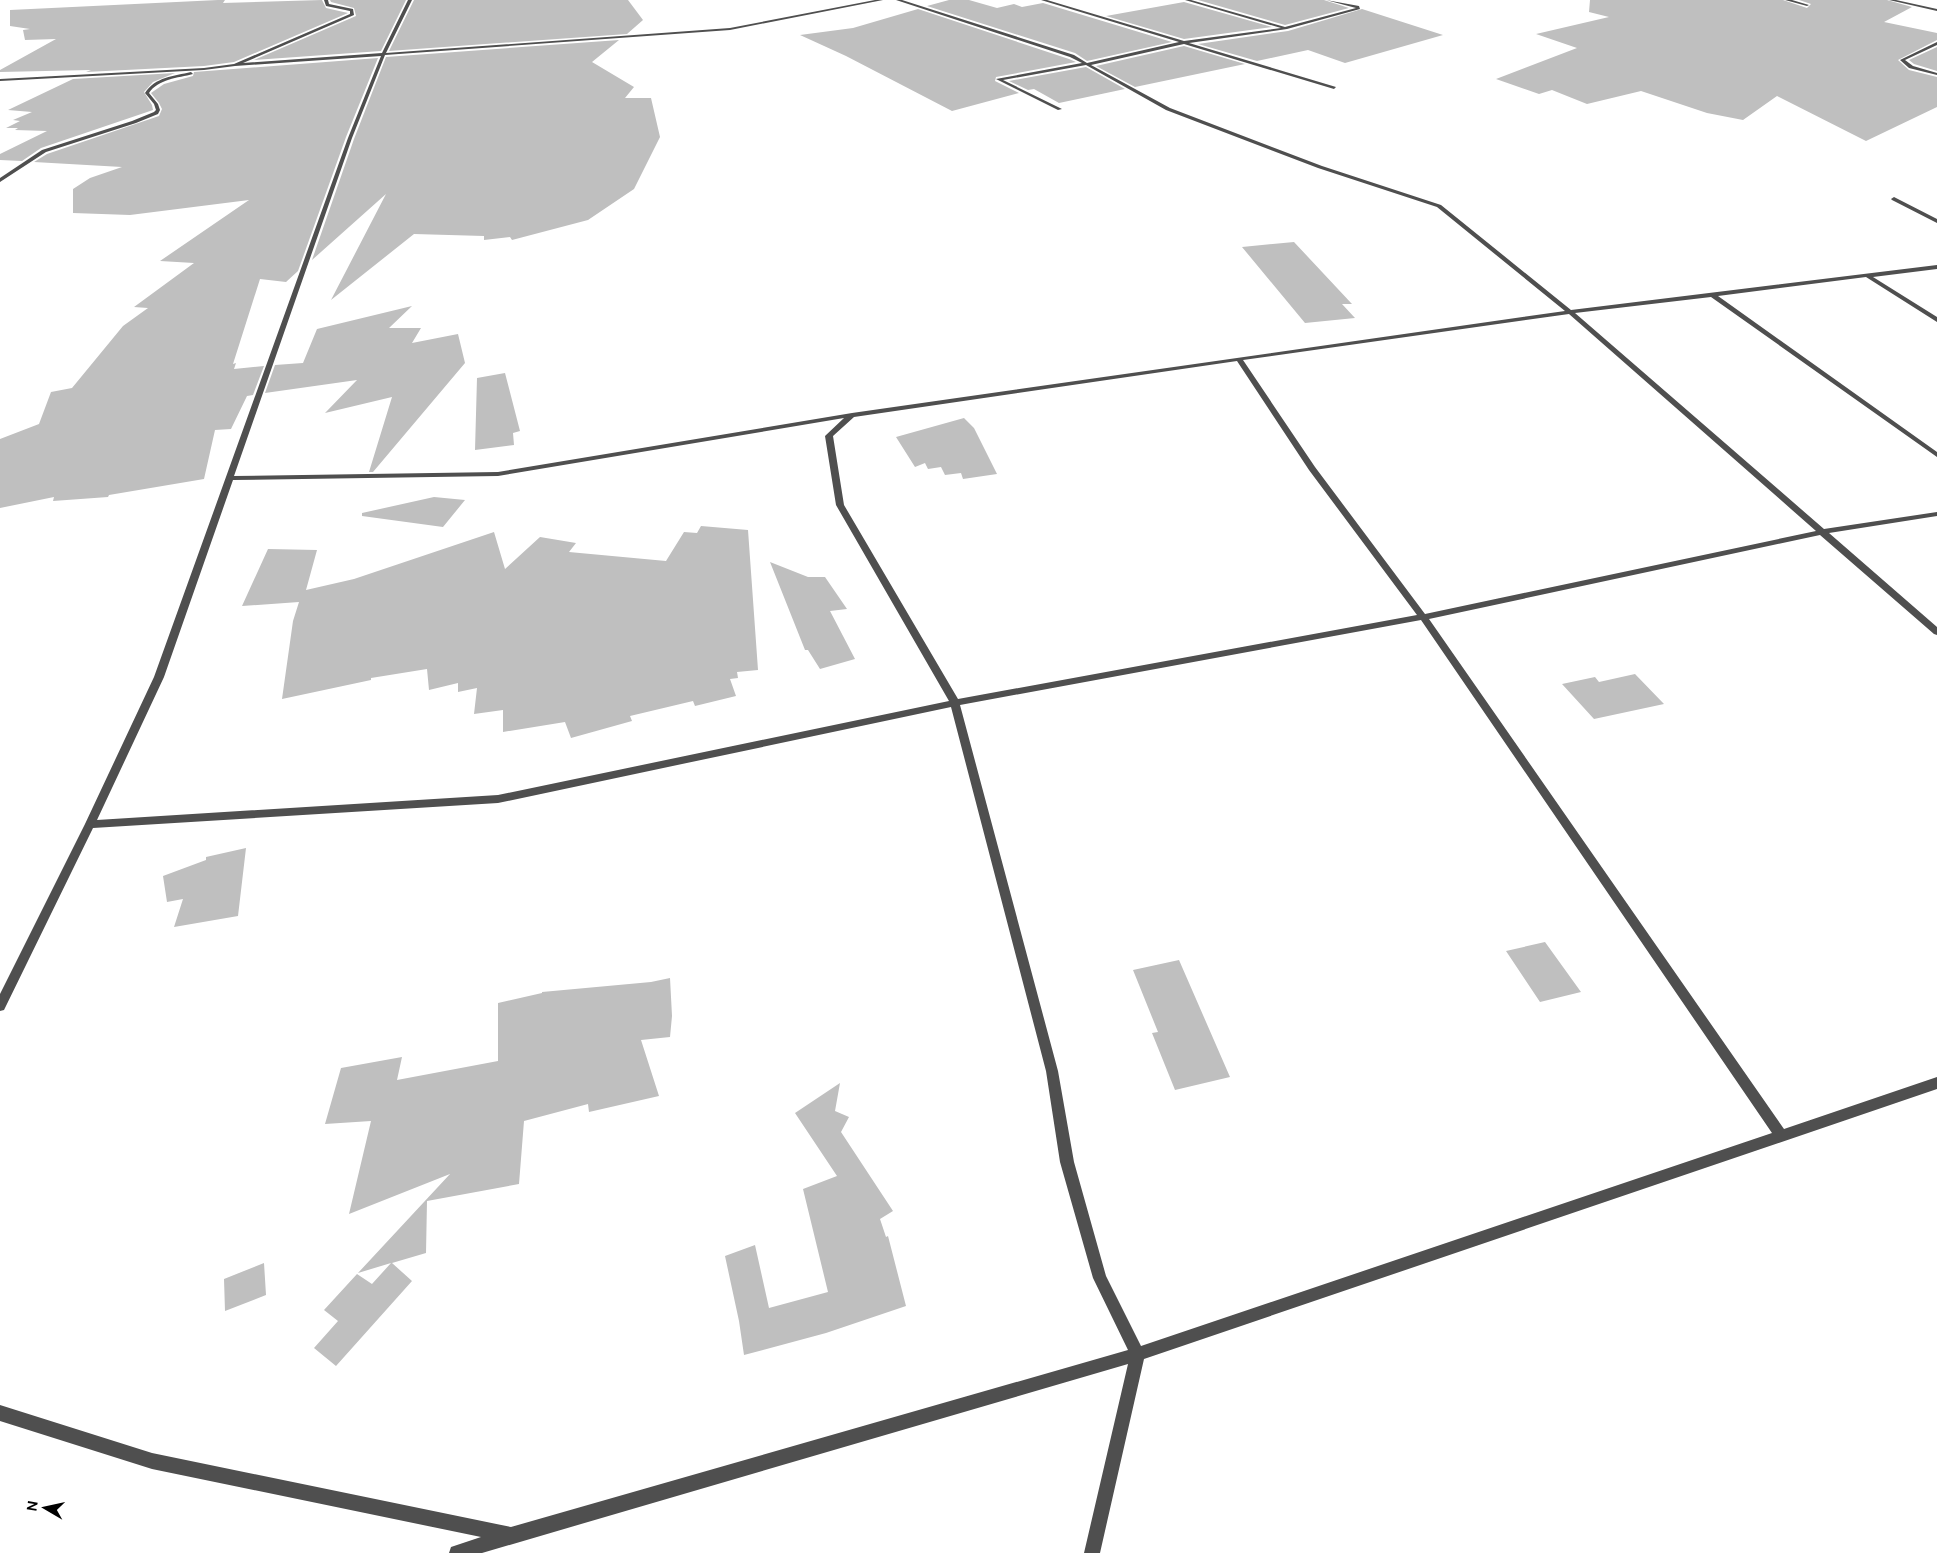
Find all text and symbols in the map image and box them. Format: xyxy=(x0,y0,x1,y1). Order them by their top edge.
north arrow xyxy=(20,1483,70,1533)
text: N xyxy=(22,1500,42,1512)

